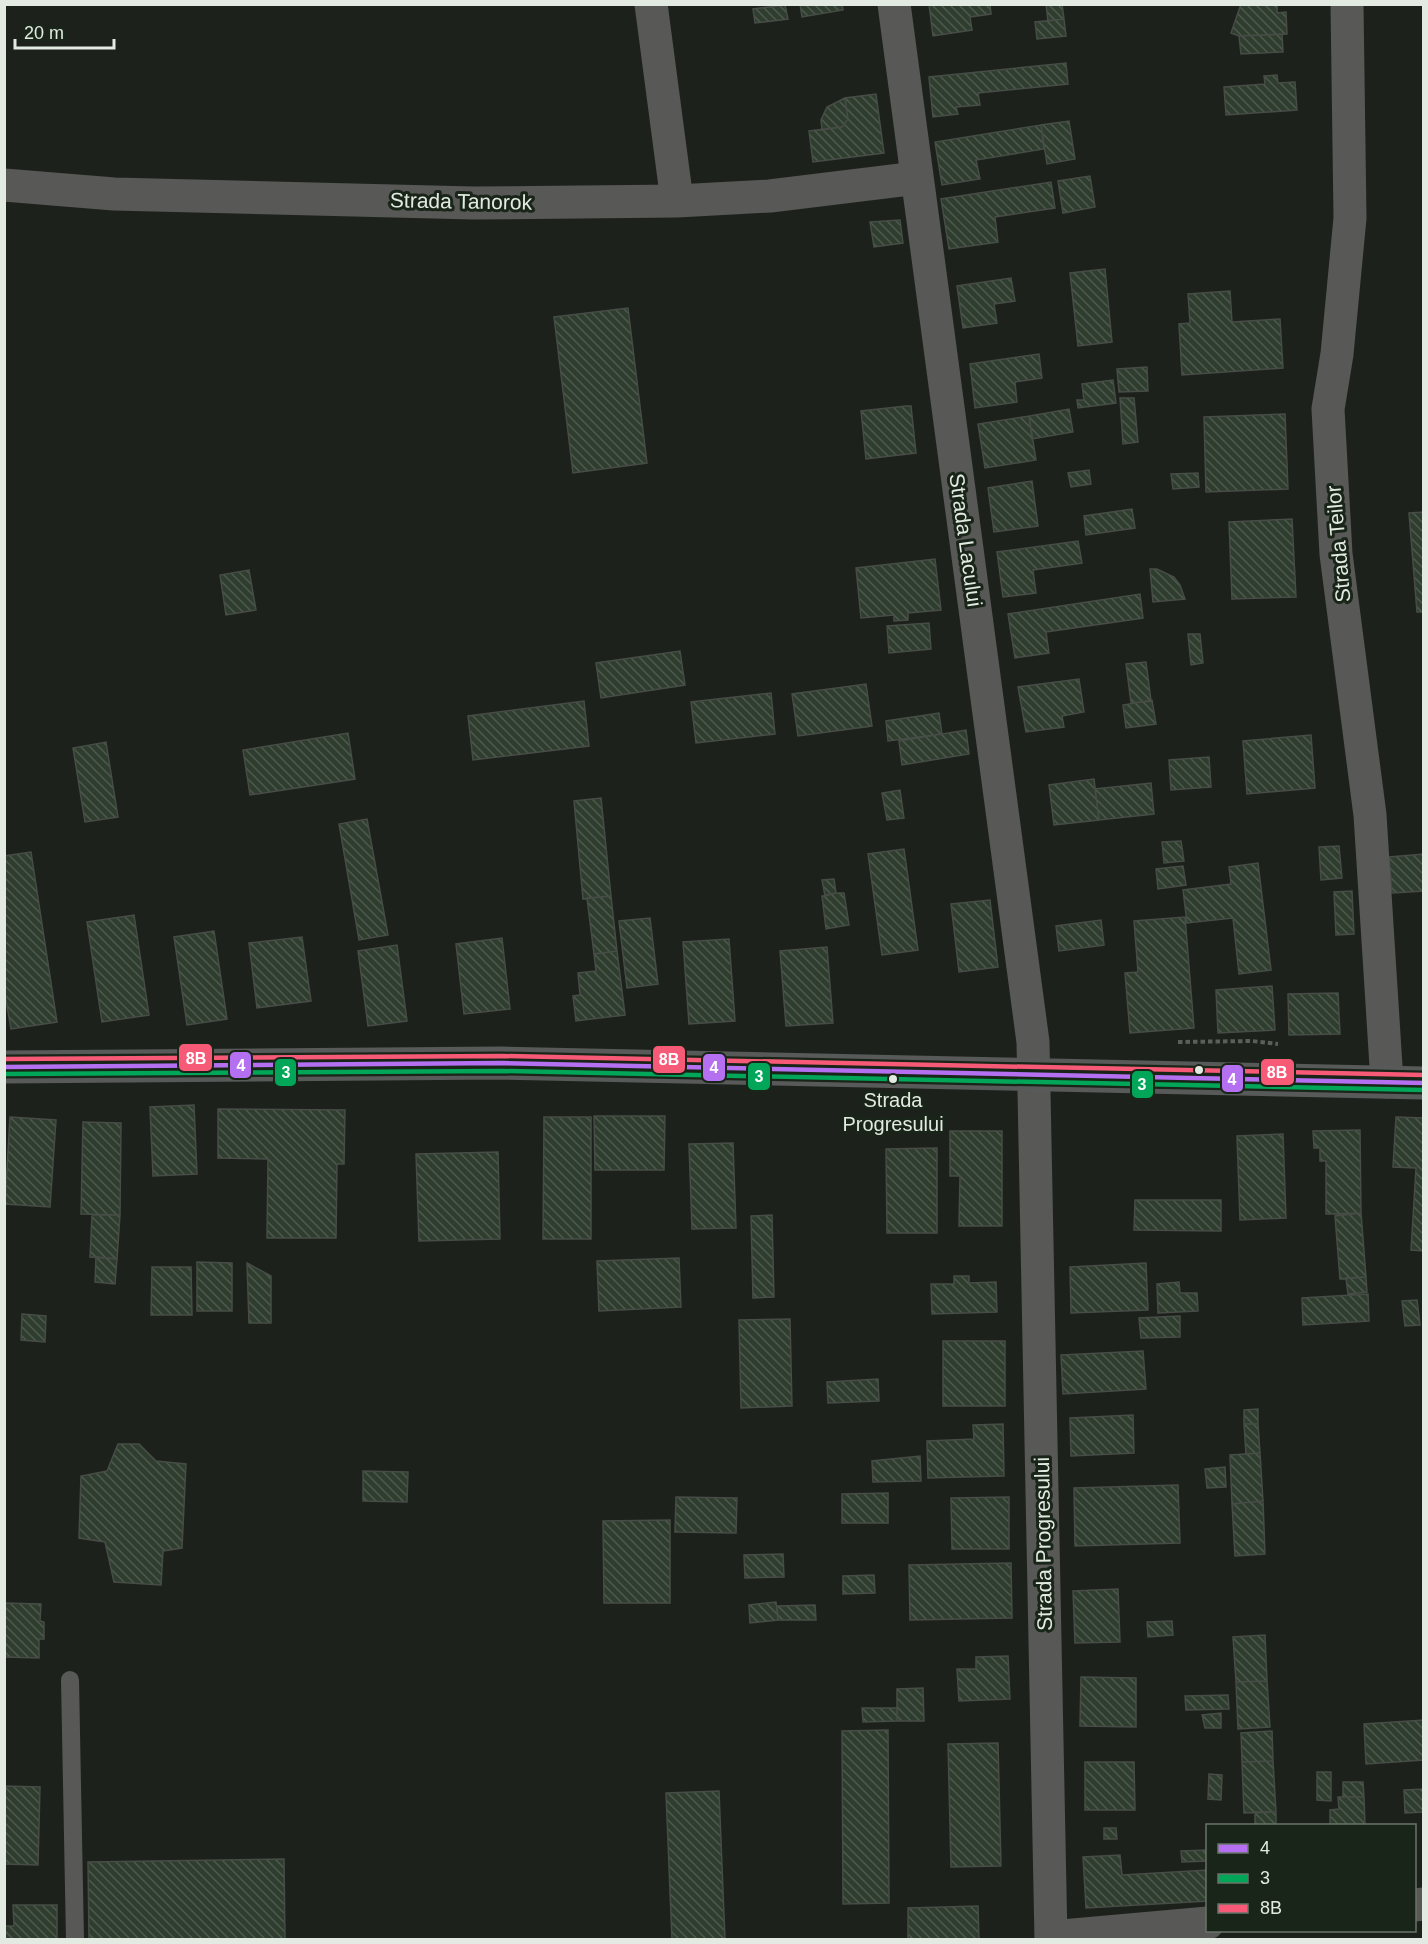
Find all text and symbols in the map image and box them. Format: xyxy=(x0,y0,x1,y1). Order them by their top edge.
scale bar xyxy=(15,12,114,50)
text: 20 m xyxy=(24,23,64,43)
street label: Strada Tanorok xyxy=(390,188,533,214)
street label: Strada Lacului xyxy=(945,472,987,608)
street label: Strada Teilor xyxy=(1321,484,1355,604)
line badge: 8B xyxy=(178,1043,213,1072)
line badge: 8B xyxy=(652,1045,686,1074)
text: 8B xyxy=(186,1050,206,1067)
line badge: 4 xyxy=(229,1051,252,1079)
text: 8B xyxy=(659,1051,679,1068)
line badge: 4 xyxy=(702,1053,726,1082)
text: 4 xyxy=(237,1057,246,1074)
line badge: 3 xyxy=(274,1058,297,1087)
line badge: 8B xyxy=(1260,1058,1295,1086)
text: 4 xyxy=(710,1059,719,1076)
line badge: 3 xyxy=(747,1062,771,1091)
text: 3 xyxy=(282,1064,291,1081)
unlabelled marker xyxy=(1193,1064,1205,1076)
line badge: 4 xyxy=(1221,1064,1244,1093)
text: 8B xyxy=(1267,1064,1287,1081)
text: 3 xyxy=(755,1068,764,1085)
line badge: 3 xyxy=(1131,1070,1154,1099)
text: 4 xyxy=(1228,1071,1237,1088)
marker: Strada Progresului xyxy=(887,1073,899,1085)
text: 3 xyxy=(1138,1076,1147,1093)
place label: Strada Progresului xyxy=(842,1089,944,1135)
street label: Strada Progresului xyxy=(1030,1457,1056,1631)
legend xyxy=(1206,1824,1416,1932)
text: 4 xyxy=(1260,1838,1270,1858)
text: 3 xyxy=(1260,1868,1270,1888)
text: 8B xyxy=(1260,1898,1282,1918)

